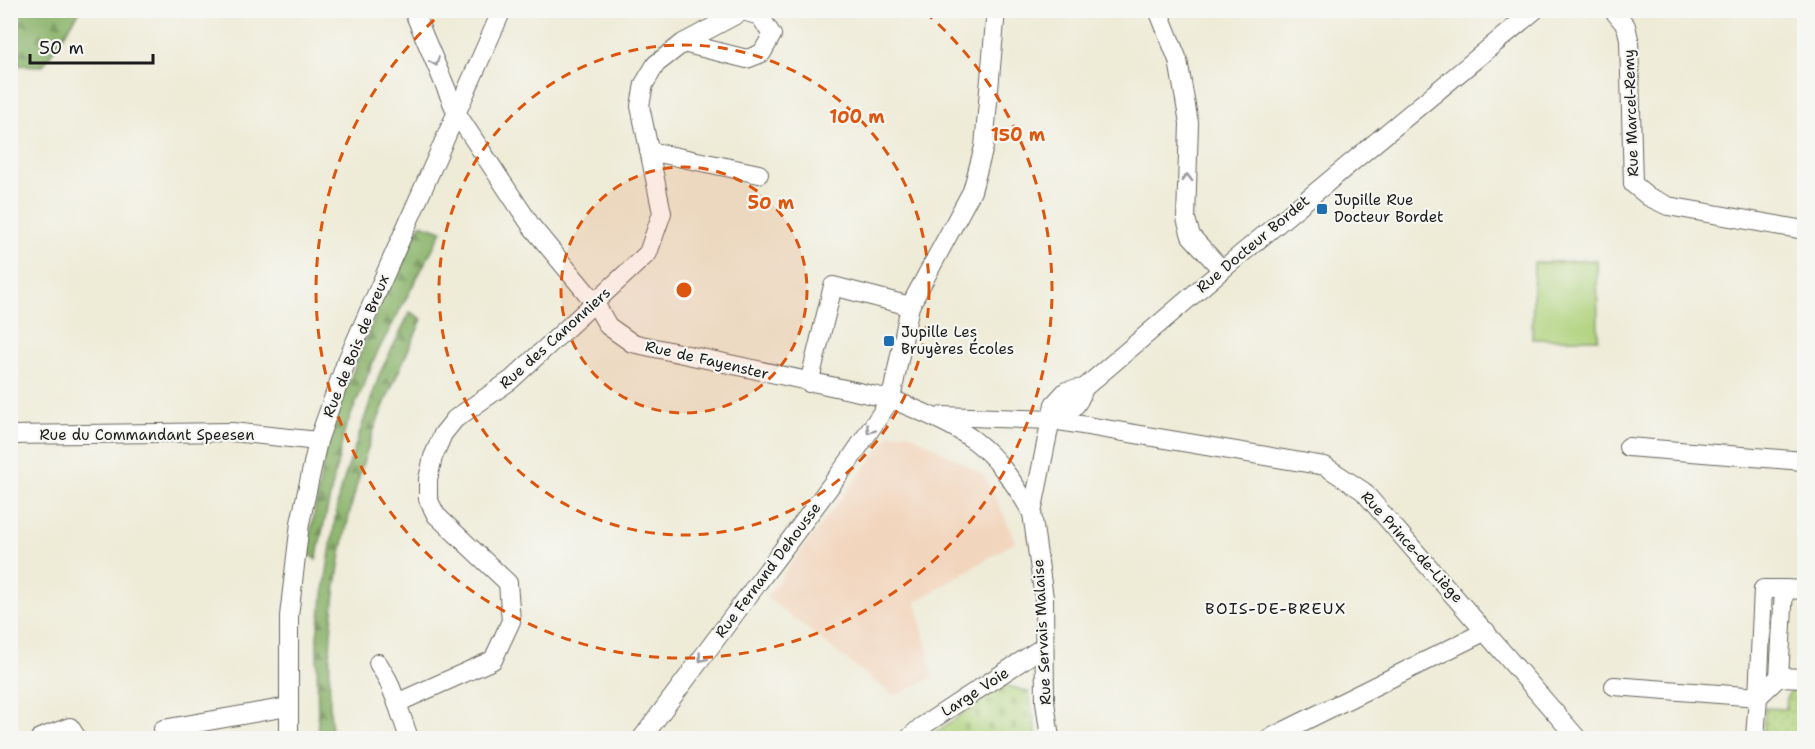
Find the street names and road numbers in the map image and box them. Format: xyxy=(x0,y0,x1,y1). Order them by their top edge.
street label: Rue Marcel-Remy xyxy=(1619,49,1643,177)
street label: Rue Docteur Bordet xyxy=(1192,191,1314,297)
street label: Rue de Bois de Breux xyxy=(318,272,394,420)
street label: Rue des Canonniers xyxy=(495,283,615,393)
street label: Rue de Fayenster xyxy=(643,336,771,384)
street label: Rue du Commandant Speesen xyxy=(40,425,254,445)
street label: Rue Prince-de-Liège xyxy=(1356,487,1468,607)
street label: Rue Fernand Dehousse xyxy=(711,498,825,642)
street label: Rue Servais Malaise xyxy=(1028,559,1056,705)
street label: Large Voie xyxy=(937,663,1013,721)

